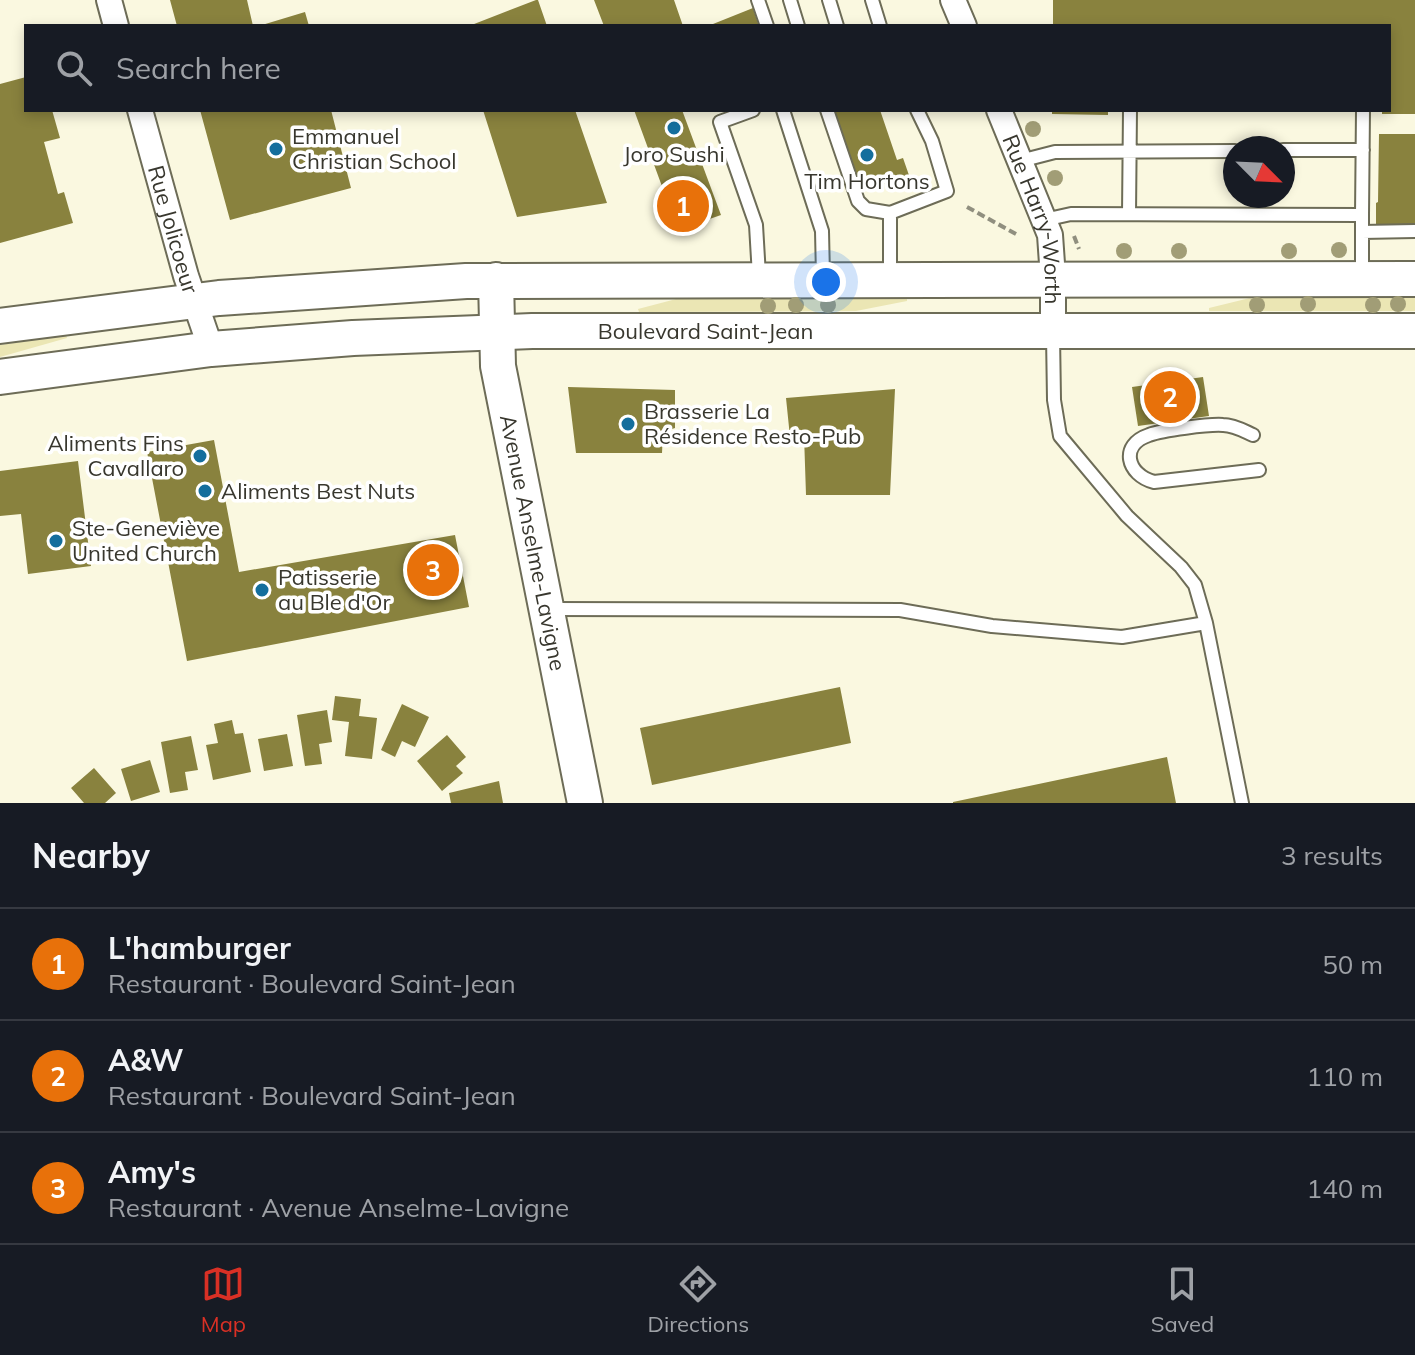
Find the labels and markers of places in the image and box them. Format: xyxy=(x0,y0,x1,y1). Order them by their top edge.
marker: Joro Sushi xyxy=(665,119,683,137)
place label: Emmanuel Christian School xyxy=(292,122,457,175)
marker: Emmanuel Christian School xyxy=(267,140,285,158)
place label: Joro Sushi xyxy=(623,140,725,168)
marker: Tim Hortons xyxy=(858,146,876,164)
place label: Tim Hortons xyxy=(804,167,930,195)
pin: 1 xyxy=(657,176,709,236)
pin: 2 xyxy=(1144,367,1196,427)
place label: Brasserie La Résidence Resto-Pub xyxy=(644,397,861,450)
marker: Brasserie La Résidence Resto-Pub xyxy=(619,415,637,433)
place label: Aliments Fins Cavallaro xyxy=(47,429,184,482)
marker: Aliments Fins Cavallaro xyxy=(191,447,209,465)
place label: Aliments Best Nuts xyxy=(221,477,415,505)
marker: Aliments Best Nuts xyxy=(196,482,214,500)
place label: Ste-Geneviève United Church xyxy=(72,514,220,567)
marker: Ste-Geneviève United Church xyxy=(47,532,65,550)
pin: 3 xyxy=(407,540,459,600)
place label: Patisserie au Ble d'Or xyxy=(278,563,391,616)
marker: Patisserie au Ble d'Or xyxy=(253,581,271,599)

